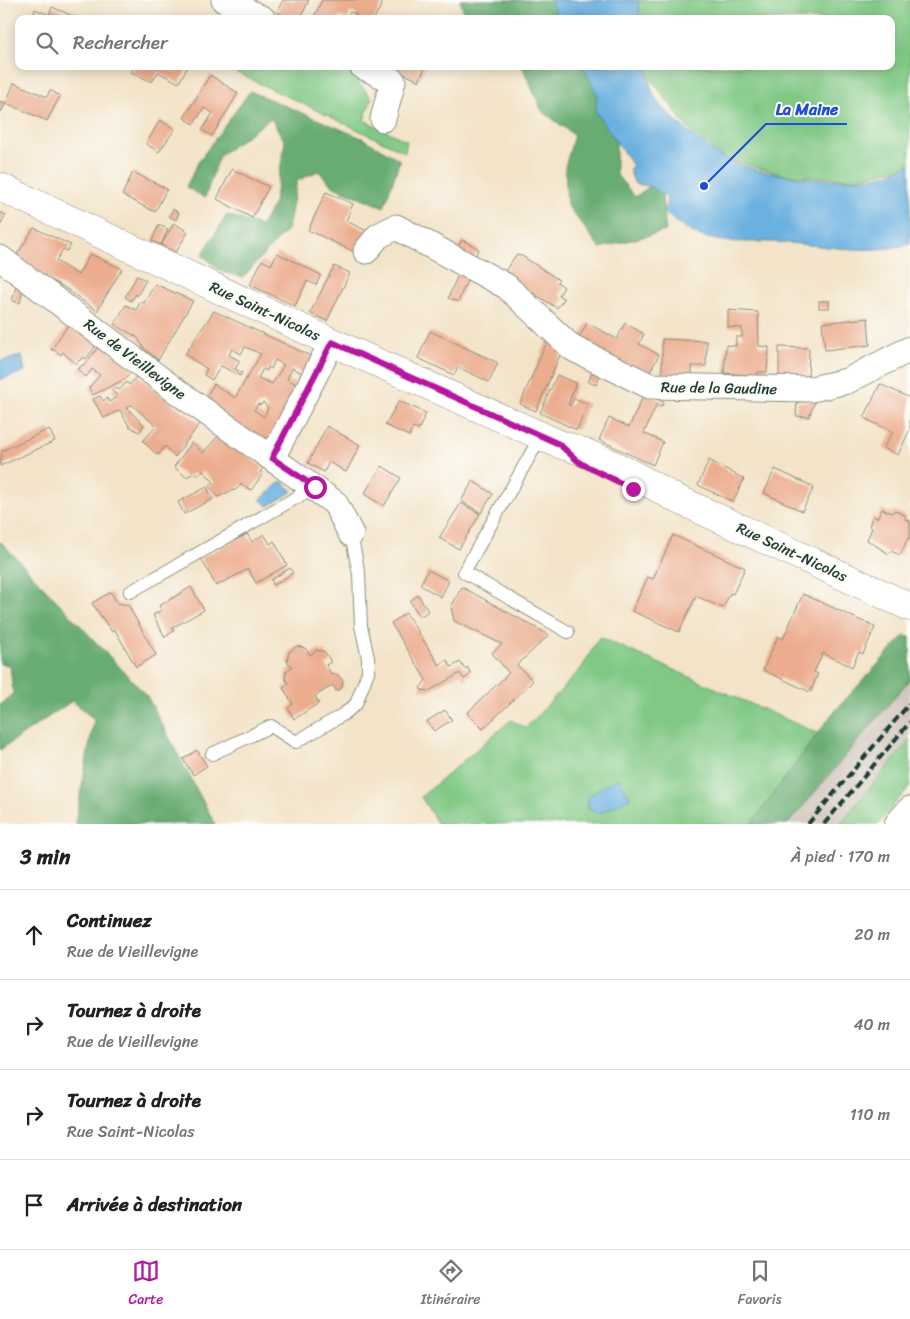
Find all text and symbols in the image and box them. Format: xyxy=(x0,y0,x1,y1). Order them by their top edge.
search box xyxy=(15,15,895,70)
text: Rechercher xyxy=(73,26,168,59)
icon: search xyxy=(33,29,61,57)
callout: La Maine xyxy=(766,93,847,124)
text: La Maine xyxy=(776,95,839,124)
street label: Rue Saint-Nicolas xyxy=(205,274,325,348)
street label: Rue de Vieillevigne xyxy=(78,312,192,406)
street label: Rue de la Gaudine xyxy=(661,374,778,402)
route start xyxy=(304,476,327,499)
route end xyxy=(622,478,645,501)
street label: Rue Saint-Nicolas xyxy=(732,515,852,589)
text: 3 min xyxy=(20,838,70,876)
text: À pied · 170 m xyxy=(791,842,890,871)
text: Continuez xyxy=(67,904,152,937)
text: 20 m xyxy=(854,920,890,949)
icon: ahead xyxy=(20,921,48,949)
text: Rue de Vieillevigne xyxy=(67,937,198,966)
text: Tournez à droite xyxy=(67,994,201,1027)
text: 40 m xyxy=(853,1010,890,1039)
icon: right xyxy=(20,1011,48,1039)
text: Rue de Vieillevigne xyxy=(67,1027,198,1056)
text: Tournez à droite xyxy=(67,1084,201,1117)
text: 110 m xyxy=(850,1100,890,1129)
icon: right xyxy=(20,1101,48,1129)
text: Rue Saint-Nicolas xyxy=(67,1117,195,1146)
text: Arrivée à destination xyxy=(67,1188,242,1221)
icon: arrive xyxy=(20,1191,48,1219)
tab: Carte xyxy=(129,1257,163,1312)
tab: Itinéraire xyxy=(421,1257,481,1312)
tab: Favoris xyxy=(738,1257,781,1312)

